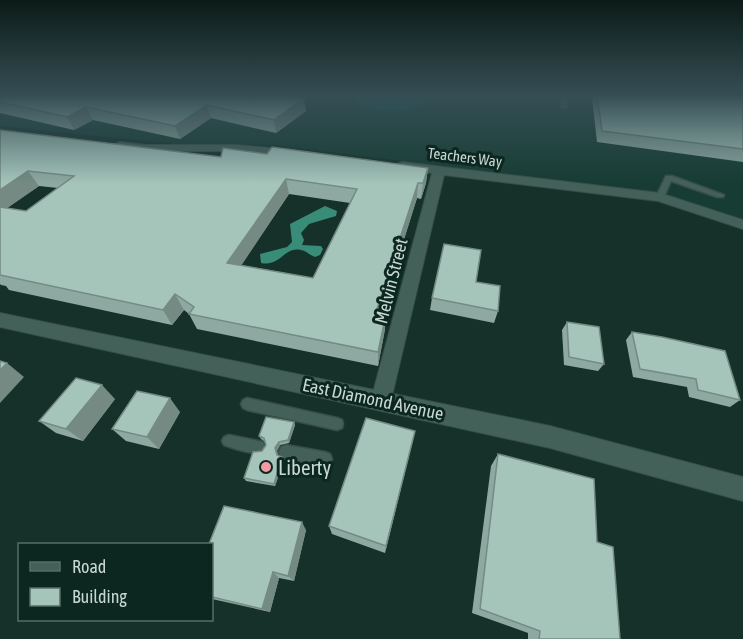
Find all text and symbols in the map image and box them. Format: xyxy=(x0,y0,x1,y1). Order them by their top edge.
street label: Teachers Way xyxy=(427,144,503,170)
street label: Melvin Street xyxy=(370,236,412,326)
street label: East Diamond Avenue xyxy=(301,374,445,424)
place label: Liberty xyxy=(278,455,331,479)
marker: Liberty xyxy=(259,460,273,474)
legend xyxy=(18,543,213,621)
text: Road xyxy=(72,556,106,577)
text: Building xyxy=(72,586,127,607)

